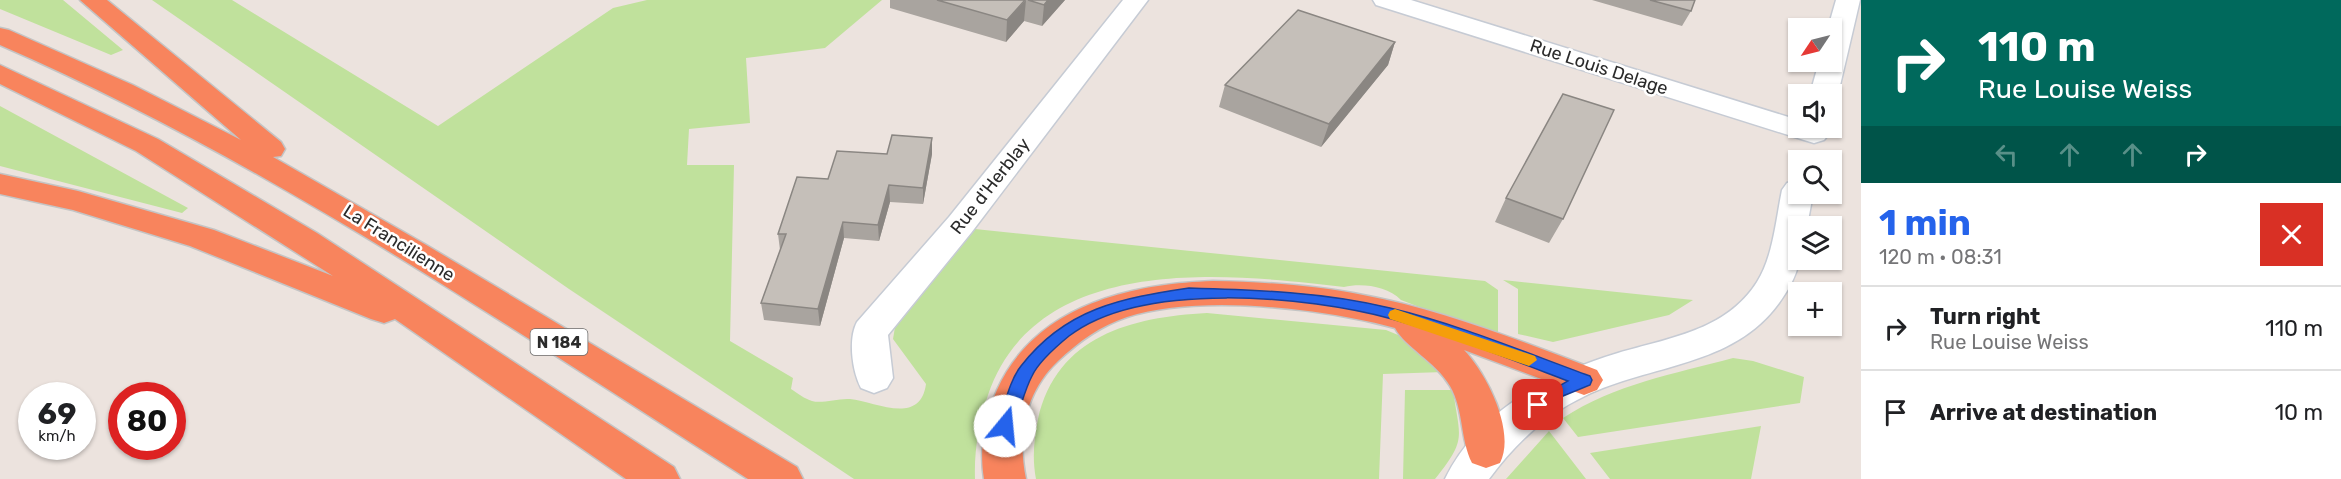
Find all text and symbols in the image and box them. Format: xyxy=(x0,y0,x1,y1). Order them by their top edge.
north arrow xyxy=(1788,18,1842,72)
map controls xyxy=(1788,18,1842,336)
text: 110 m xyxy=(1978,22,2096,72)
icon: right xyxy=(1879,24,1957,102)
street label: Rue Louis Delage xyxy=(1527,34,1671,100)
text: Rue Louise Weiss xyxy=(1978,73,2192,105)
button: sound xyxy=(1788,84,1842,138)
street label: Rue d'Herblay xyxy=(946,133,1034,239)
icon: left xyxy=(1990,138,2023,171)
icon: ahead xyxy=(2053,138,2086,171)
icon: ahead xyxy=(2116,138,2149,171)
icon: right xyxy=(2179,138,2212,171)
button: search xyxy=(1788,150,1842,204)
street label: La Francilienne xyxy=(339,200,459,286)
text: 1 min xyxy=(1879,201,1971,244)
button: close xyxy=(2260,203,2323,266)
button: layers xyxy=(1788,216,1842,270)
text: 120 m · 08:31 xyxy=(1879,245,2002,269)
button: + xyxy=(1788,282,1842,336)
text: Turn right xyxy=(1930,303,2040,330)
icon: right xyxy=(1879,312,1912,345)
text: 110 m xyxy=(2265,315,2323,342)
road number: N 184 xyxy=(530,329,588,355)
text: Rue Louise Weiss xyxy=(1930,330,2089,354)
pin xyxy=(1512,379,1563,430)
speed limit sign: 80 xyxy=(108,382,186,460)
icon: arrive xyxy=(1521,388,1554,421)
position arrow xyxy=(973,394,1037,458)
text: 69 xyxy=(38,396,76,432)
icon: arrive xyxy=(1879,396,1912,429)
text: Arrive at destination xyxy=(1930,399,2157,426)
text: 10 m xyxy=(2275,399,2323,426)
text: km/h xyxy=(38,427,76,445)

